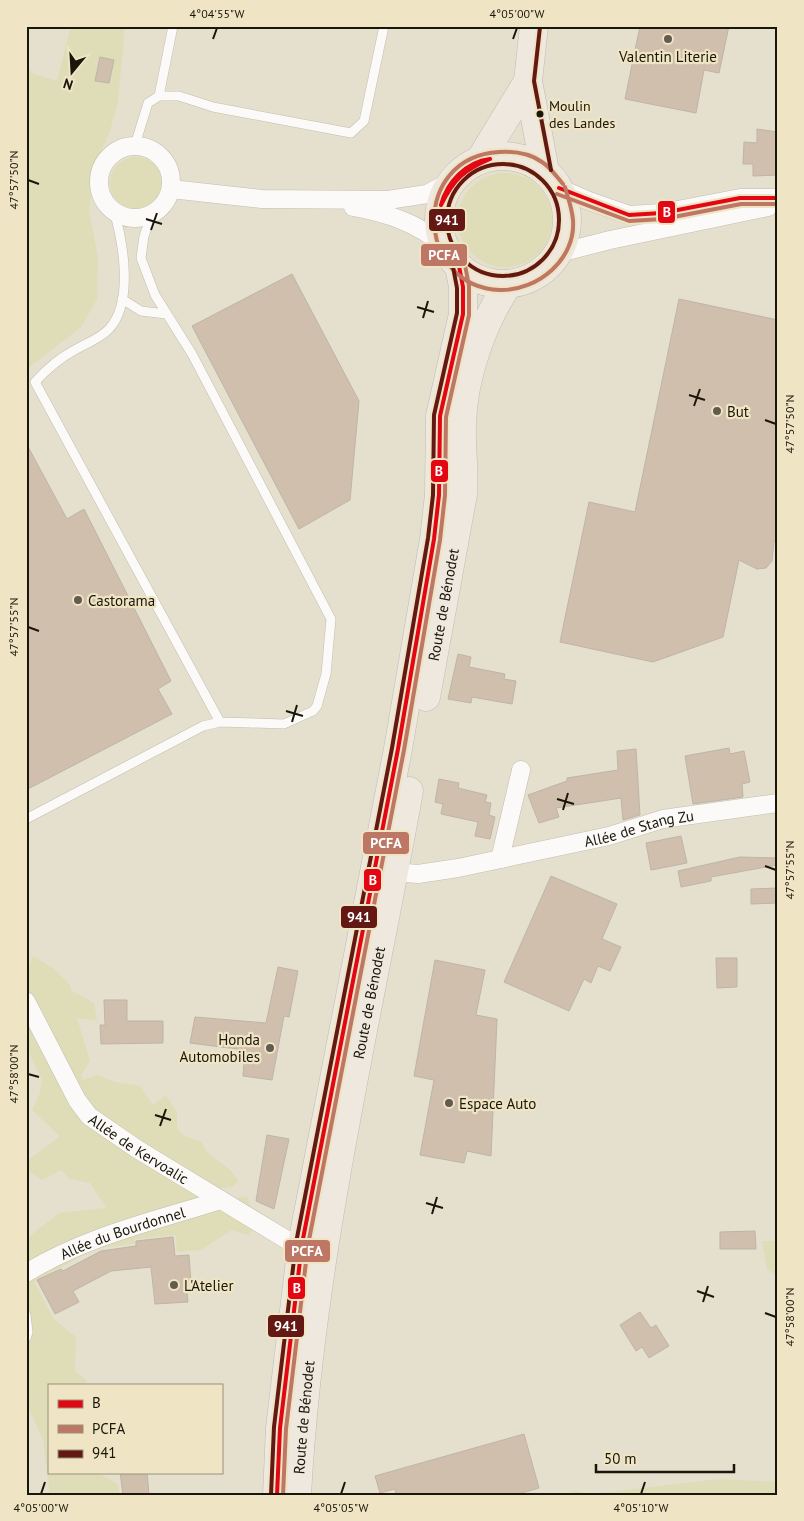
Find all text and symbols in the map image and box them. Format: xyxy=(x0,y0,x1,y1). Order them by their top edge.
text: 4°04'55"W xyxy=(190,6,244,21)
text: 4°05'00"W xyxy=(490,6,544,21)
marker: Valentin Literie xyxy=(662,33,674,45)
place label: Valentin Literie xyxy=(618,47,717,66)
north arrow xyxy=(48,48,98,98)
text: N xyxy=(61,74,75,94)
place label: Moulin des Landes xyxy=(549,97,615,132)
marker: Moulin des Landes xyxy=(535,109,545,119)
text: 47°57'50"N xyxy=(6,150,21,210)
line badge: B xyxy=(657,200,676,224)
text: B xyxy=(663,203,671,221)
line badge: 941 xyxy=(428,208,466,232)
text: 941 xyxy=(435,211,459,229)
line badge: PCFA xyxy=(420,243,468,267)
text: PCFA xyxy=(428,246,460,264)
text: 47°57'50"N xyxy=(782,394,797,454)
place label: But xyxy=(727,402,749,421)
marker: But xyxy=(711,405,723,417)
line badge: B xyxy=(430,459,449,483)
text: B xyxy=(435,462,443,480)
street label: Route de Bénodet xyxy=(423,547,462,662)
place label: Castorama xyxy=(88,591,155,610)
marker: Castorama xyxy=(72,594,84,606)
text: 47°57'55"N xyxy=(6,597,21,657)
street label: Allée de Stang Zu xyxy=(582,805,695,851)
line badge: PCFA xyxy=(362,831,410,855)
text: PCFA xyxy=(370,834,402,852)
text: 47°57'55"N xyxy=(782,840,797,900)
line badge: B xyxy=(363,868,382,892)
text: B xyxy=(369,871,377,889)
line badge: 941 xyxy=(340,905,378,929)
text: 941 xyxy=(347,908,371,926)
street label: Route de Bénodet xyxy=(348,945,389,1060)
place label: Honda Automobiles xyxy=(180,1030,260,1066)
marker: Honda Automobiles xyxy=(264,1042,276,1054)
text: 47°58'00"N xyxy=(6,1044,21,1104)
place label: Espace Auto xyxy=(459,1094,536,1113)
marker: Espace Auto xyxy=(443,1097,455,1109)
street label: Allée de Kervoalic xyxy=(85,1109,193,1188)
street label: Allée du Bourdonnel xyxy=(57,1202,188,1263)
line badge: PCFA xyxy=(284,1239,331,1263)
text: PCFA xyxy=(291,1242,323,1260)
place label: L'Atelier xyxy=(184,1276,234,1295)
line badge: B xyxy=(287,1276,306,1300)
marker: L'Atelier xyxy=(168,1279,180,1291)
text: B xyxy=(293,1279,301,1297)
text: 47°58'00"N xyxy=(782,1287,797,1347)
line badge: 941 xyxy=(267,1314,305,1338)
text: 941 xyxy=(274,1317,298,1335)
street label: Route de Bénodet xyxy=(289,1359,318,1475)
legend xyxy=(48,1384,222,1474)
text: B xyxy=(92,1393,101,1412)
text: PCFA xyxy=(92,1419,125,1438)
scale bar xyxy=(596,1441,734,1473)
text: 941 xyxy=(92,1443,117,1462)
text: 50 m xyxy=(604,1449,637,1468)
text: 4°05'00"W xyxy=(14,1500,68,1515)
text: 4°05'05"W xyxy=(314,1500,368,1515)
text: 4°05'10"W xyxy=(614,1500,668,1515)

